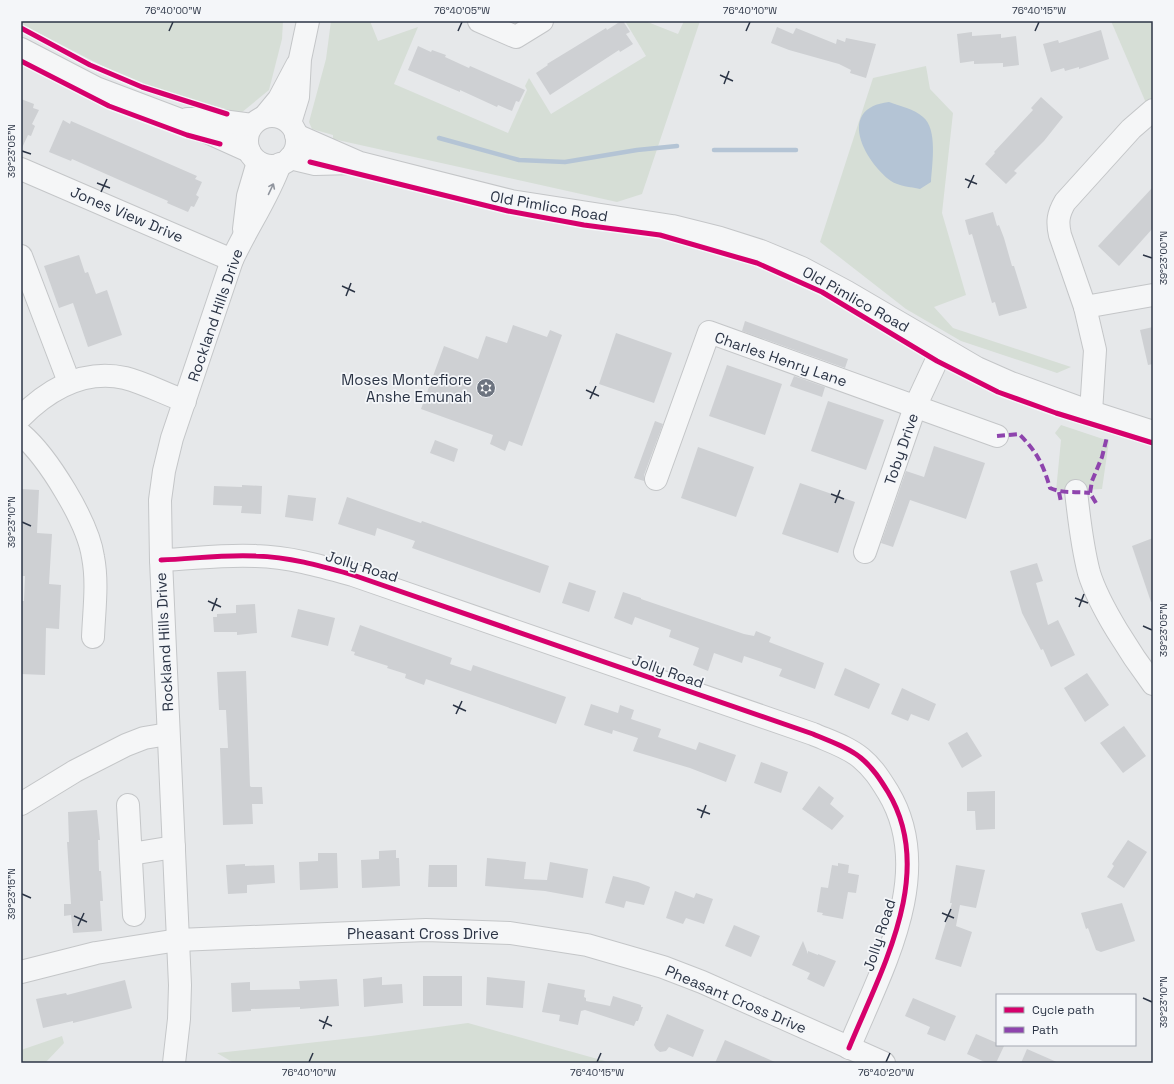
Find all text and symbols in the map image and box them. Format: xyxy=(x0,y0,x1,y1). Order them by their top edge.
text: 76°40'00"W xyxy=(145,4,201,17)
text: 76°40'05"W xyxy=(434,4,490,17)
text: 76°40'10"W xyxy=(723,4,777,17)
text: 76°40'15"W xyxy=(1012,4,1066,17)
text: 39°23'05"N xyxy=(5,124,18,178)
street label: Jones View Drive xyxy=(68,182,186,246)
one-way arrow xyxy=(268,183,275,195)
street label: Old Pimlico Road xyxy=(489,186,609,226)
text: 39°23'00"N xyxy=(1157,231,1170,285)
street label: Rockland Hills Drive xyxy=(183,246,247,384)
street label: Old Pimlico Road xyxy=(799,262,913,336)
street label: Charles Henry Lane xyxy=(712,327,850,391)
place label: Moses Montefiore Anshe Emunah xyxy=(341,370,472,406)
synagogue icon: Moses Montefiore Anshe Emunah xyxy=(475,377,497,399)
street label: Toby Drive xyxy=(880,410,922,488)
text: 39°23'10"N xyxy=(5,496,18,548)
street label: Jolly Road xyxy=(323,546,401,586)
street label: Rockland Hills Drive xyxy=(151,572,177,712)
text: 39°23'05"N xyxy=(1157,603,1170,657)
street label: Jolly Road xyxy=(629,650,707,692)
text: 39°23'15"N xyxy=(5,868,18,920)
street label: Jolly Road xyxy=(858,896,900,974)
street label: Pheasant Cross Drive xyxy=(347,924,499,943)
street label: Pheasant Cross Drive xyxy=(662,961,810,1037)
text: 39°23'10"N xyxy=(1157,976,1170,1028)
legend xyxy=(996,994,1136,1046)
text: Cycle path xyxy=(1032,1002,1094,1018)
text: Path xyxy=(1032,1022,1058,1038)
text: 76°40'10"W xyxy=(282,1066,336,1079)
text: 76°40'15"W xyxy=(570,1066,624,1079)
text: 76°40'20"W xyxy=(858,1066,914,1079)

